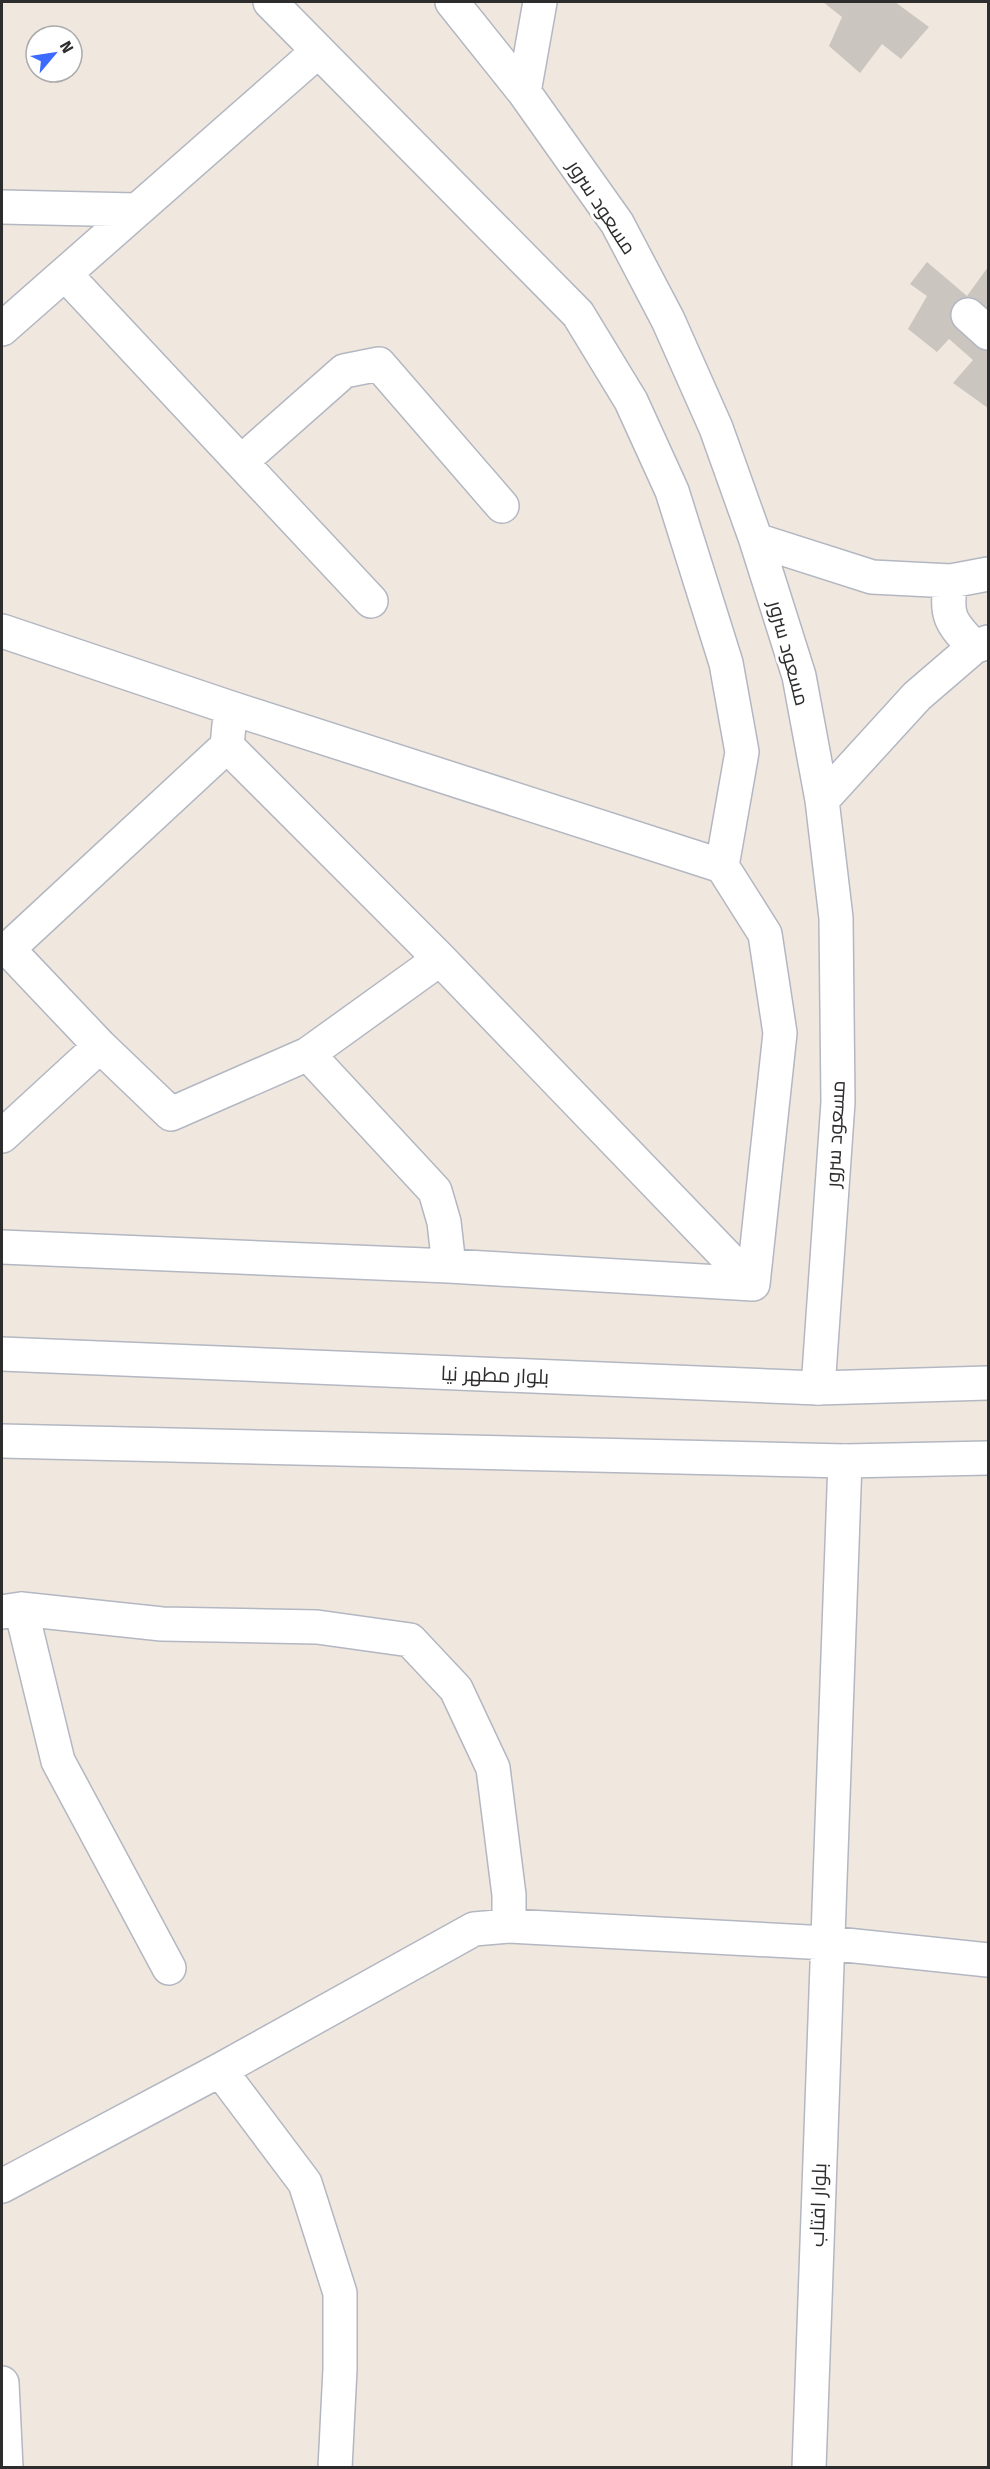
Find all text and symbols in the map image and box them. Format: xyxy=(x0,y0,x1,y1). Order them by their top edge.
north arrow xyxy=(24,24,84,84)
text: N xyxy=(56,38,78,56)
street label: مسعود سرور xyxy=(562,154,641,259)
street label: مسعود سرور xyxy=(763,597,815,708)
street label: مسعود سرور xyxy=(820,1080,850,1189)
street label: بلوار مطهر نیا xyxy=(440,1361,550,1390)
street label: بلوار افتاب xyxy=(805,2163,831,2247)

